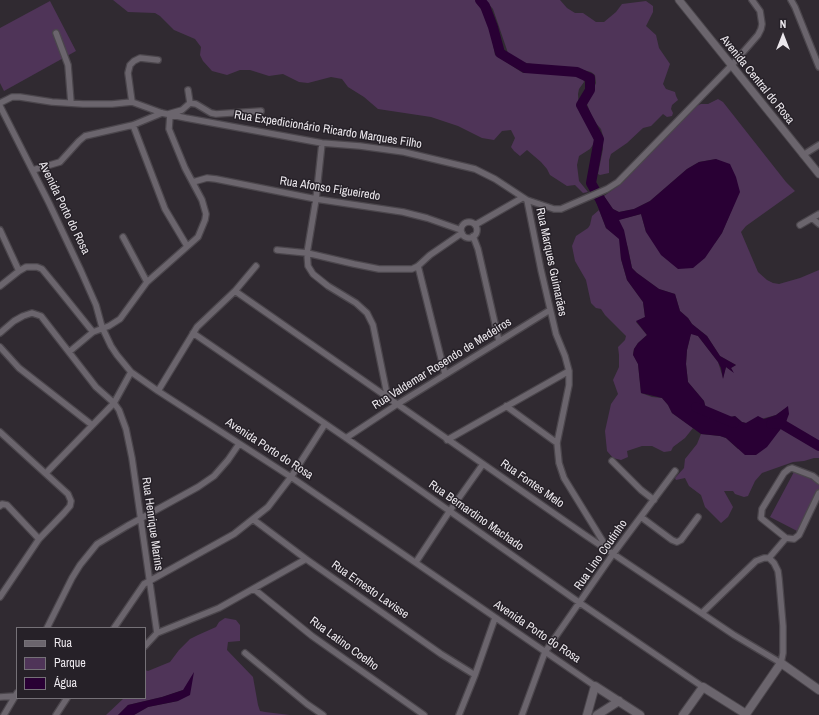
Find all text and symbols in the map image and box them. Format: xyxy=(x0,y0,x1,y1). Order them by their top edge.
north arrow xyxy=(763,16,803,56)
text: N xyxy=(780,17,786,31)
street label: Avenida Central do Rosa xyxy=(717,33,797,127)
street label: Rua Expedicionário Ricardo Marques Filho xyxy=(233,108,423,152)
street label: Avenida Porto do Rosa xyxy=(35,159,93,257)
street label: Rua Afonso Figueiredo xyxy=(279,174,381,204)
street label: Rua Marques Guimarães xyxy=(532,206,570,318)
street label: Rua Valdemar Rosendo de Medeiros xyxy=(370,315,514,413)
street label: Avenida Porto do Rosa xyxy=(222,415,316,483)
street label: Rua Fontes Melo xyxy=(497,457,567,511)
street label: Rua Henrique Marins xyxy=(138,476,166,572)
street label: Rua Bernardino Machado xyxy=(426,478,526,554)
street label: Rua Lino Coutinho xyxy=(571,517,631,593)
street label: Rua Ernesto Lavisse xyxy=(328,558,412,622)
street label: Avenida Porto do Rosa xyxy=(491,598,583,666)
street label: Rua Latino Coelho xyxy=(307,614,381,674)
legend xyxy=(16,627,146,699)
text: Rua xyxy=(54,635,72,651)
text: Parque xyxy=(54,655,86,671)
text: Água xyxy=(54,675,77,691)

